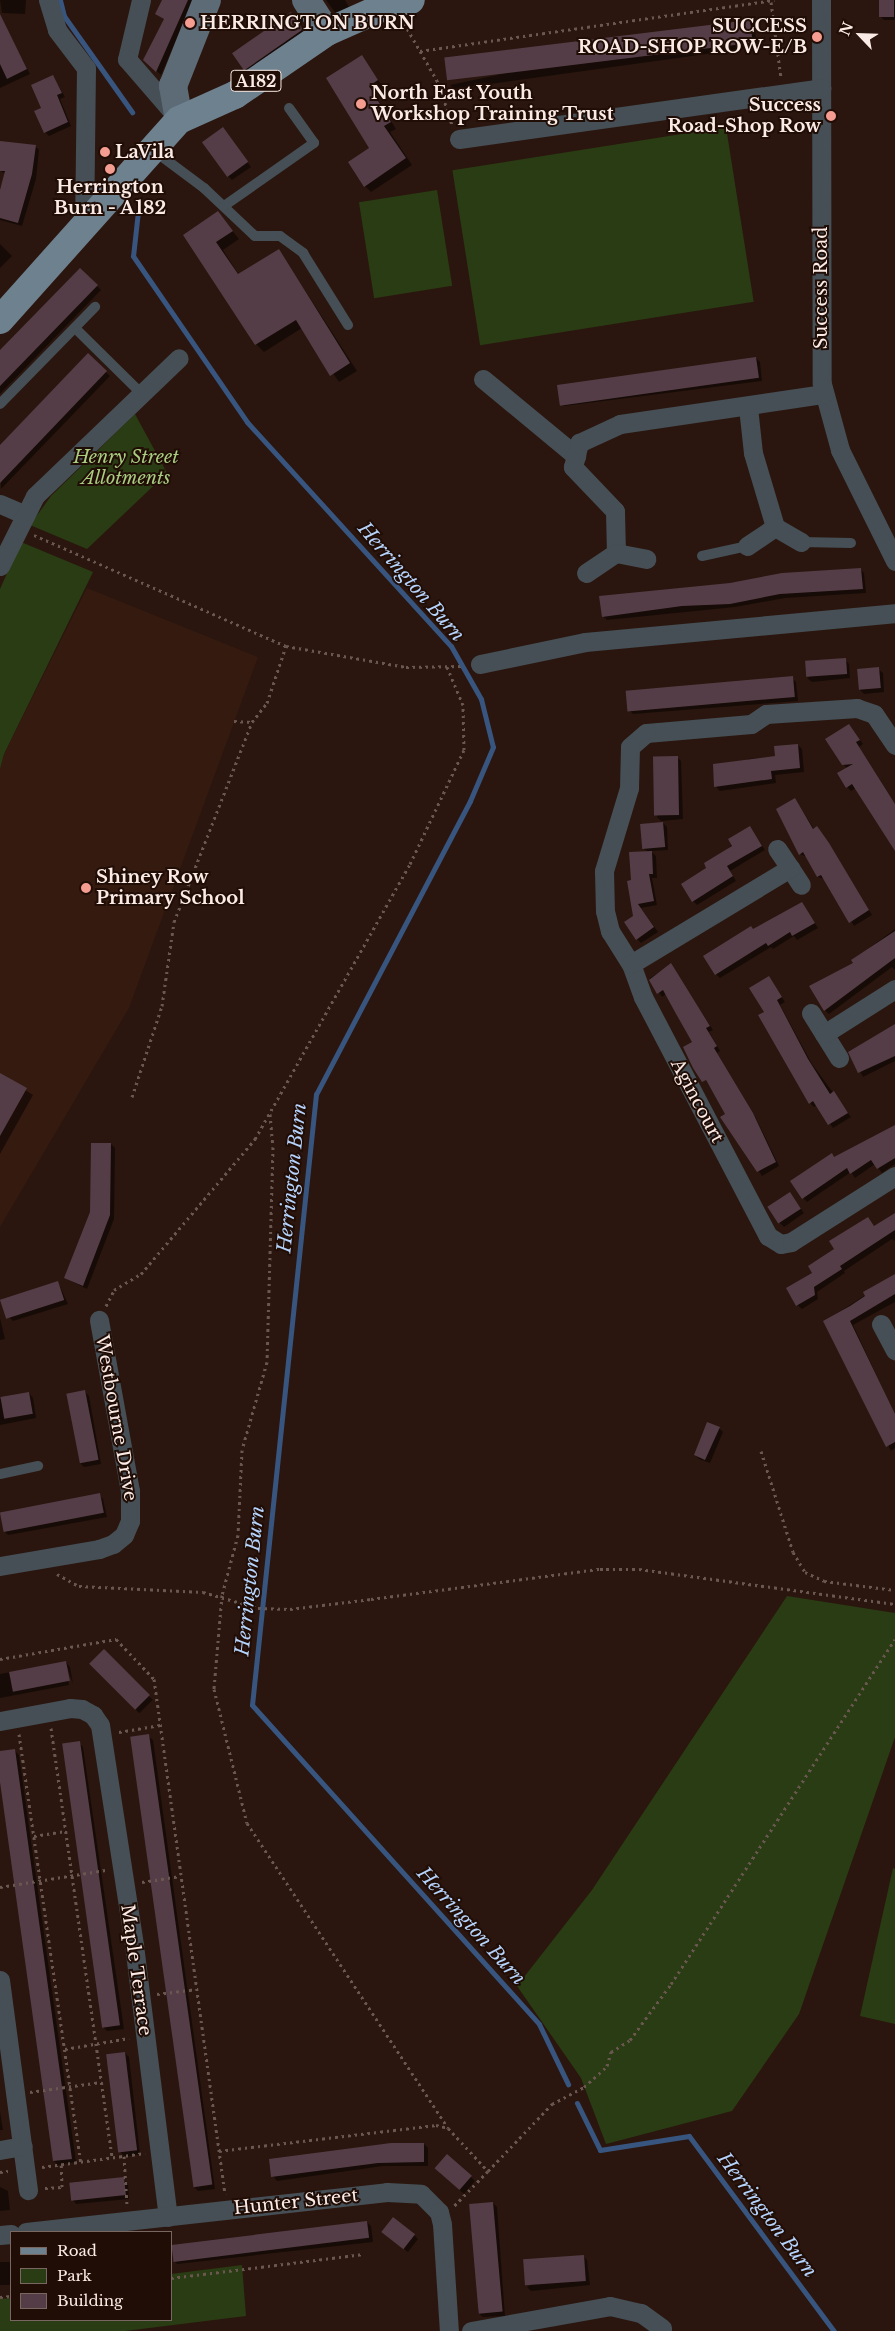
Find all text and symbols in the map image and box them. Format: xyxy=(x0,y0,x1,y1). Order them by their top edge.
north arrow xyxy=(835,10,885,60)
place label: HERRINGTON BURN xyxy=(200,12,415,34)
place label: SUCCESS ROAD-SHOP ROW-E/B xyxy=(577,16,807,58)
marker: HERRINGTON BURN xyxy=(184,17,196,29)
text: N xyxy=(835,19,857,39)
marker: SUCCESS ROAD-SHOP ROW-E/B xyxy=(811,31,823,43)
road number: A182 xyxy=(230,68,282,94)
place label: North East Youth Workshop Training Trust xyxy=(371,83,615,126)
place label: Success Road-Shop Row xyxy=(668,95,821,138)
marker: North East Youth Workshop Training Trust xyxy=(355,98,367,110)
marker: Success Road-Shop Row xyxy=(825,110,837,122)
place label: LaVila xyxy=(115,141,174,163)
marker: LaVila xyxy=(99,146,111,158)
marker: Herrington Burn - A182 xyxy=(104,163,116,175)
place label: Herrington Burn - A182 xyxy=(53,177,167,220)
street label: Success Road xyxy=(810,227,832,349)
park label: Henry Street Allotments xyxy=(73,447,179,489)
water label: Herrington Burn xyxy=(353,517,469,647)
place label: Shiney Row Primary School xyxy=(96,867,245,910)
marker: Shiney Row Primary School xyxy=(80,882,92,894)
street label: Agincourt xyxy=(666,1055,728,1147)
water label: Herrington Burn xyxy=(273,1102,311,1254)
street label: Westbourne Drive xyxy=(91,1333,141,1503)
water label: Herrington Burn xyxy=(231,1505,269,1657)
water label: Herrington Burn xyxy=(412,1862,530,1990)
street label: Maple Terrace xyxy=(116,1903,156,2037)
water label: Herrington Burn xyxy=(712,2148,822,2282)
street label: Hunter Street xyxy=(232,2185,360,2219)
legend xyxy=(10,2231,172,2321)
text: Road xyxy=(57,2241,97,2260)
text: Park xyxy=(57,2266,92,2285)
text: Building xyxy=(57,2291,123,2310)

